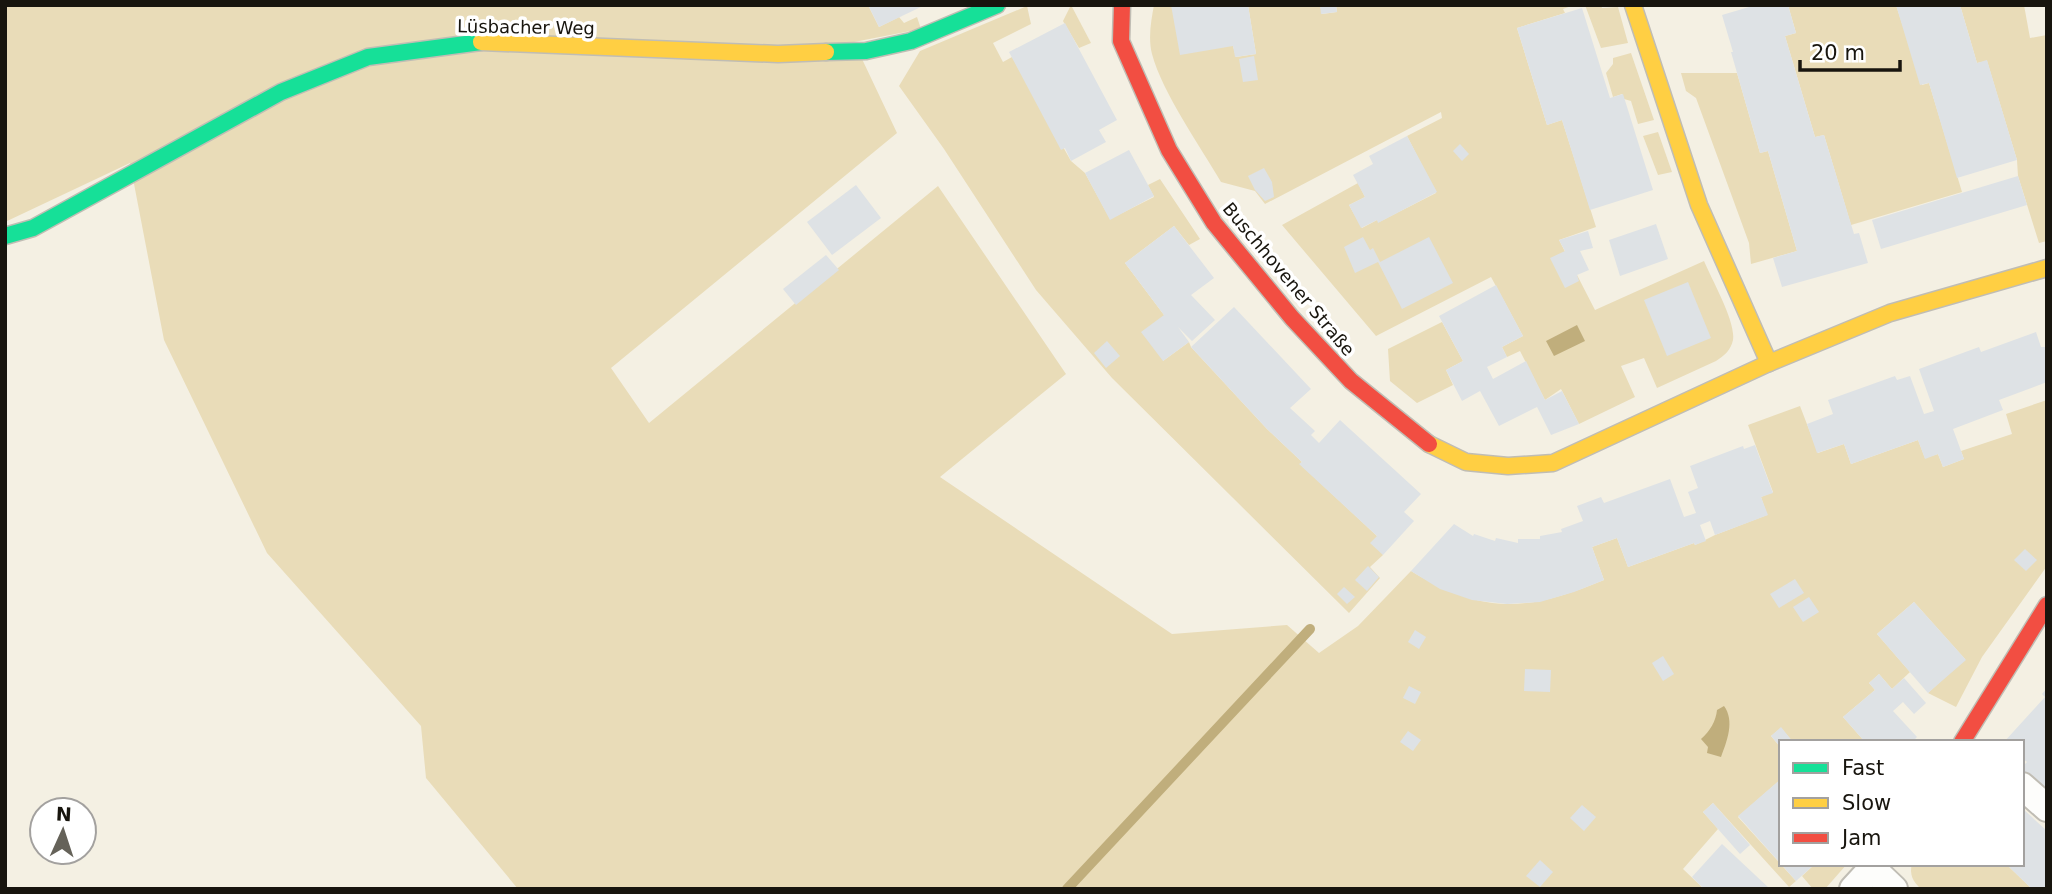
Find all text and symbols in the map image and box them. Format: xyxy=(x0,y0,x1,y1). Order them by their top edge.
street label: Lüsbacher Weg xyxy=(457,15,595,39)
scale bar xyxy=(1800,28,1900,72)
text: 20 m xyxy=(1811,41,1865,65)
street label: Buschhovener Straße xyxy=(1219,198,1359,360)
legend xyxy=(1779,740,2024,866)
text: Fast xyxy=(1842,756,1884,780)
text: Slow xyxy=(1842,791,1891,815)
north arrow xyxy=(28,796,98,866)
text: N xyxy=(55,803,72,825)
text: Jam xyxy=(1840,826,1882,850)

